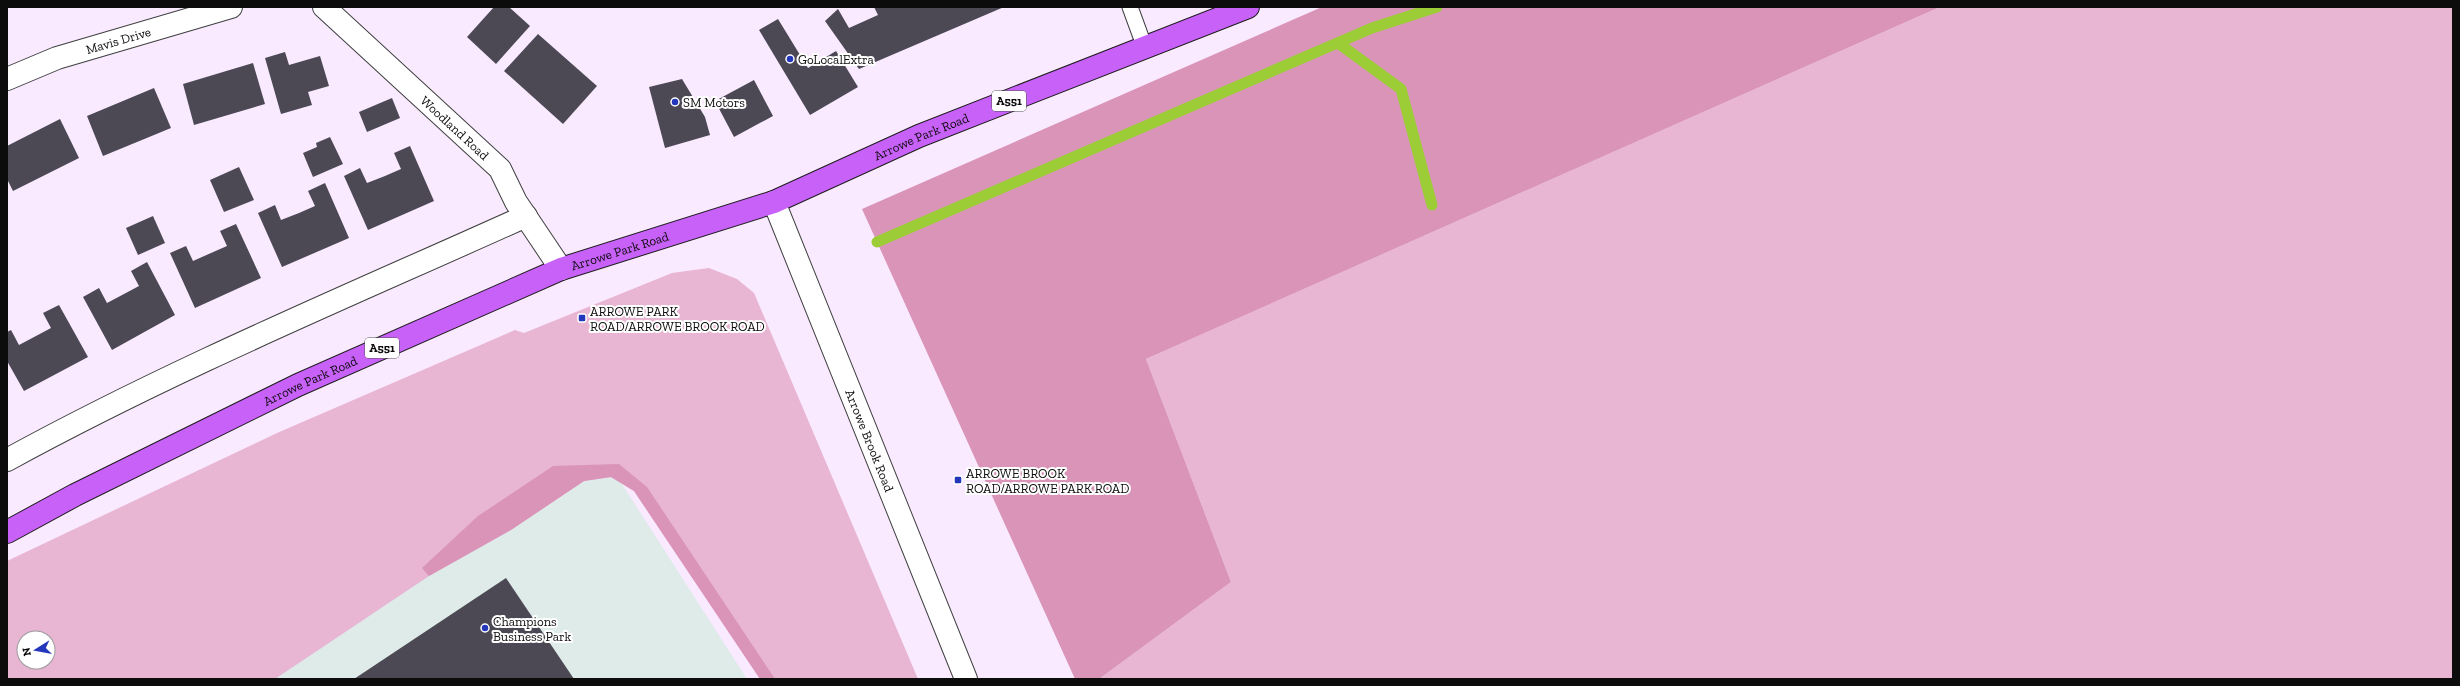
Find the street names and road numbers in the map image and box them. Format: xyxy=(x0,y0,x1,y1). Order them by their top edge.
street label: Mavis Drive xyxy=(84,23,152,57)
road number: A551 xyxy=(992,91,1026,111)
street label: Woodland Road xyxy=(418,92,492,163)
street label: Arrowe Park Road xyxy=(871,110,971,163)
street label: Arrowe Park Road xyxy=(569,228,670,273)
road number: A551 xyxy=(365,338,399,358)
street label: Arrowe Park Road xyxy=(261,352,359,408)
street label: Arrowe Brook Road xyxy=(843,387,897,494)

